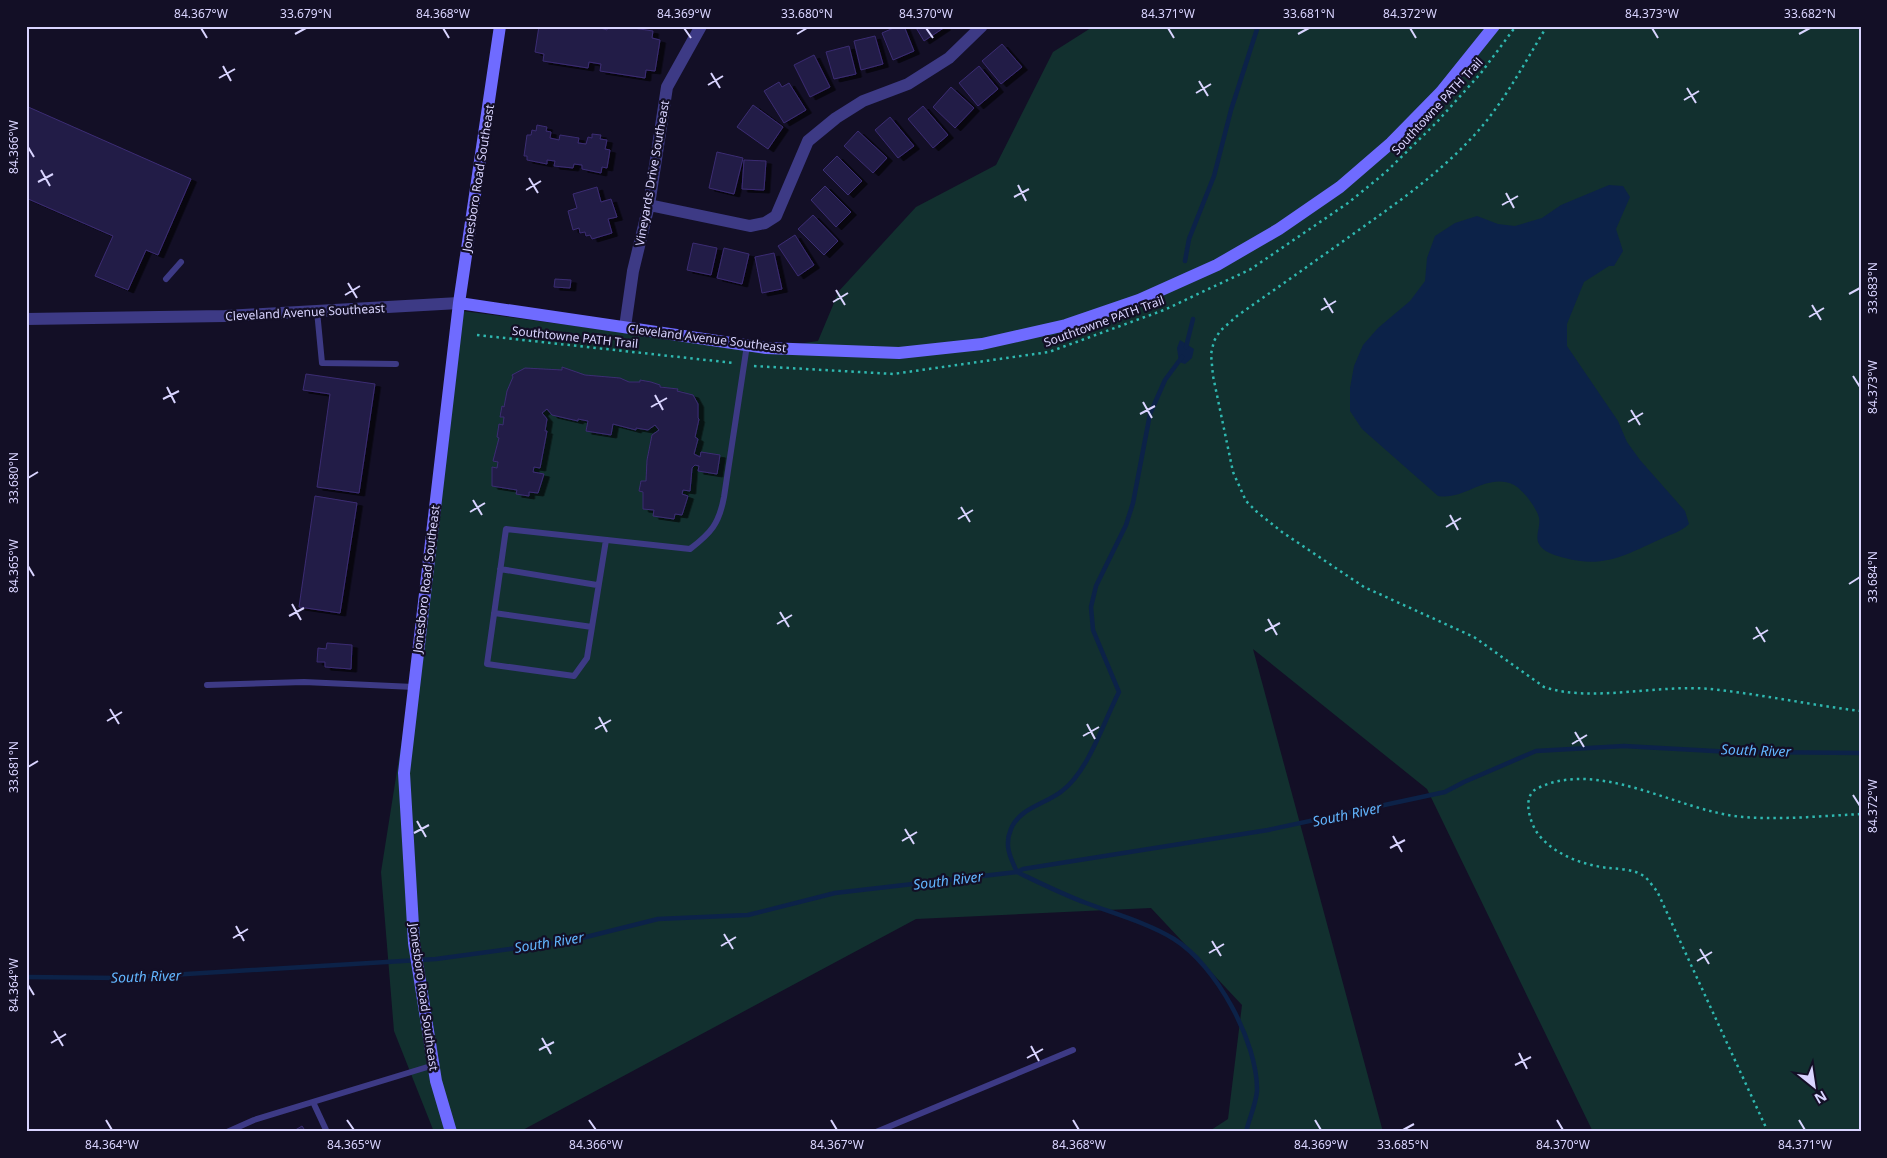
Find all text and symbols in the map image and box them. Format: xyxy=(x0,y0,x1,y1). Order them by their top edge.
text: 84.367°W xyxy=(174,5,228,22)
text: 33.679°N xyxy=(280,5,332,22)
text: 84.368°W xyxy=(416,5,470,22)
text: 84.369°W xyxy=(657,5,711,22)
text: 33.680°N xyxy=(781,5,833,22)
text: 84.370°W xyxy=(899,5,953,22)
text: 84.371°W xyxy=(1141,5,1195,22)
text: 33.681°N xyxy=(1283,5,1335,22)
text: 84.372°W xyxy=(1383,5,1437,22)
text: 84.373°W xyxy=(1625,5,1679,22)
text: 33.682°N xyxy=(1784,5,1836,22)
street label: Southtowne PATH Trail xyxy=(1387,54,1487,158)
street label: Vineyards Drive Southeast xyxy=(631,98,673,247)
street label: Jonesboro Road Southeast xyxy=(458,103,498,254)
text: 84.366°W xyxy=(5,120,22,174)
text: 33.683°N xyxy=(1864,262,1881,314)
street label: Southtowne PATH Trail xyxy=(1041,291,1167,351)
street label: Cleveland Avenue Southeast xyxy=(225,299,386,325)
street label: Cleveland Avenue Southeast xyxy=(627,320,788,356)
street label: Southtowne PATH Trail xyxy=(511,322,639,352)
text: 84.373°W xyxy=(1864,360,1881,414)
text: 33.680°N xyxy=(5,452,22,504)
street label: Jonesboro Road Southeast xyxy=(408,503,444,655)
text: 84.365°W xyxy=(5,539,22,593)
text: 33.684°N xyxy=(1864,551,1881,603)
water label: South River xyxy=(1721,739,1792,761)
text: 33.681°N xyxy=(5,741,22,793)
text: 84.372°W xyxy=(1864,779,1881,833)
water label: South River xyxy=(1311,797,1384,831)
water label: South River xyxy=(912,866,984,894)
street label: Jonesboro Road Southeast xyxy=(405,921,443,1072)
water label: South River xyxy=(513,927,586,957)
text: 84.364°W xyxy=(5,958,22,1012)
water label: South River xyxy=(111,965,182,987)
north arrow xyxy=(1790,1060,1840,1110)
text: N xyxy=(1811,1087,1830,1109)
text: 84.364°W xyxy=(85,1136,139,1153)
text: 84.365°W xyxy=(327,1136,381,1153)
text: 84.366°W xyxy=(569,1136,623,1153)
text: 84.367°W xyxy=(810,1136,864,1153)
text: 84.368°W xyxy=(1052,1136,1106,1153)
text: 84.369°W xyxy=(1294,1136,1348,1153)
text: 33.685°N xyxy=(1377,1136,1429,1153)
text: 84.370°W xyxy=(1536,1136,1590,1153)
text: 84.371°W xyxy=(1778,1136,1832,1153)

